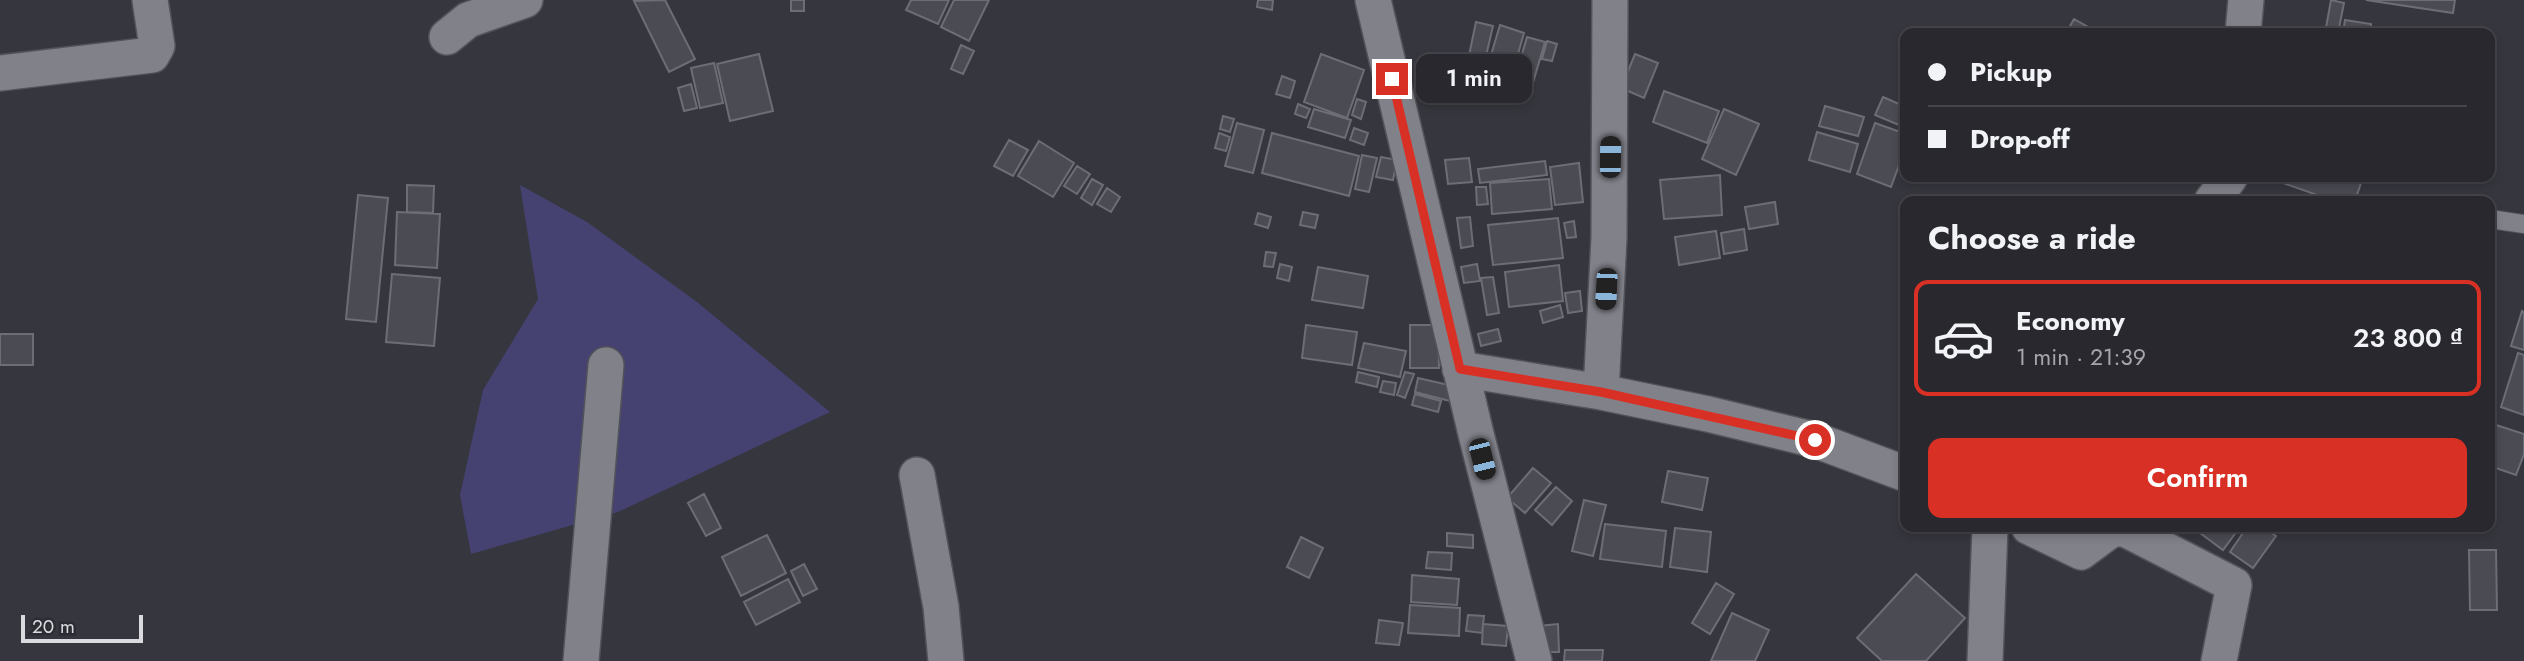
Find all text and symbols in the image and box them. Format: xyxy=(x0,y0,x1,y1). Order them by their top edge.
text: Pickup xyxy=(1970,53,2052,91)
callout: 1 min xyxy=(1416,55,1532,104)
text: 1 min xyxy=(1446,61,1502,95)
route end xyxy=(1376,63,1408,95)
text: Drop-off xyxy=(1970,120,2070,158)
car xyxy=(1600,136,1621,178)
text: Choose a ride xyxy=(1928,215,2136,261)
car xyxy=(1595,267,1618,311)
text: Economy xyxy=(2016,302,2125,340)
icon: car xyxy=(1932,307,1995,370)
text: 23 800 ₫ xyxy=(2353,319,2463,357)
text: 1 min · 21:39 xyxy=(2016,340,2146,374)
route start xyxy=(1799,424,1831,456)
car xyxy=(1467,436,1498,482)
button: Confirm xyxy=(1928,438,2467,518)
scale bar xyxy=(21,612,144,644)
text: 20 m xyxy=(32,613,75,640)

